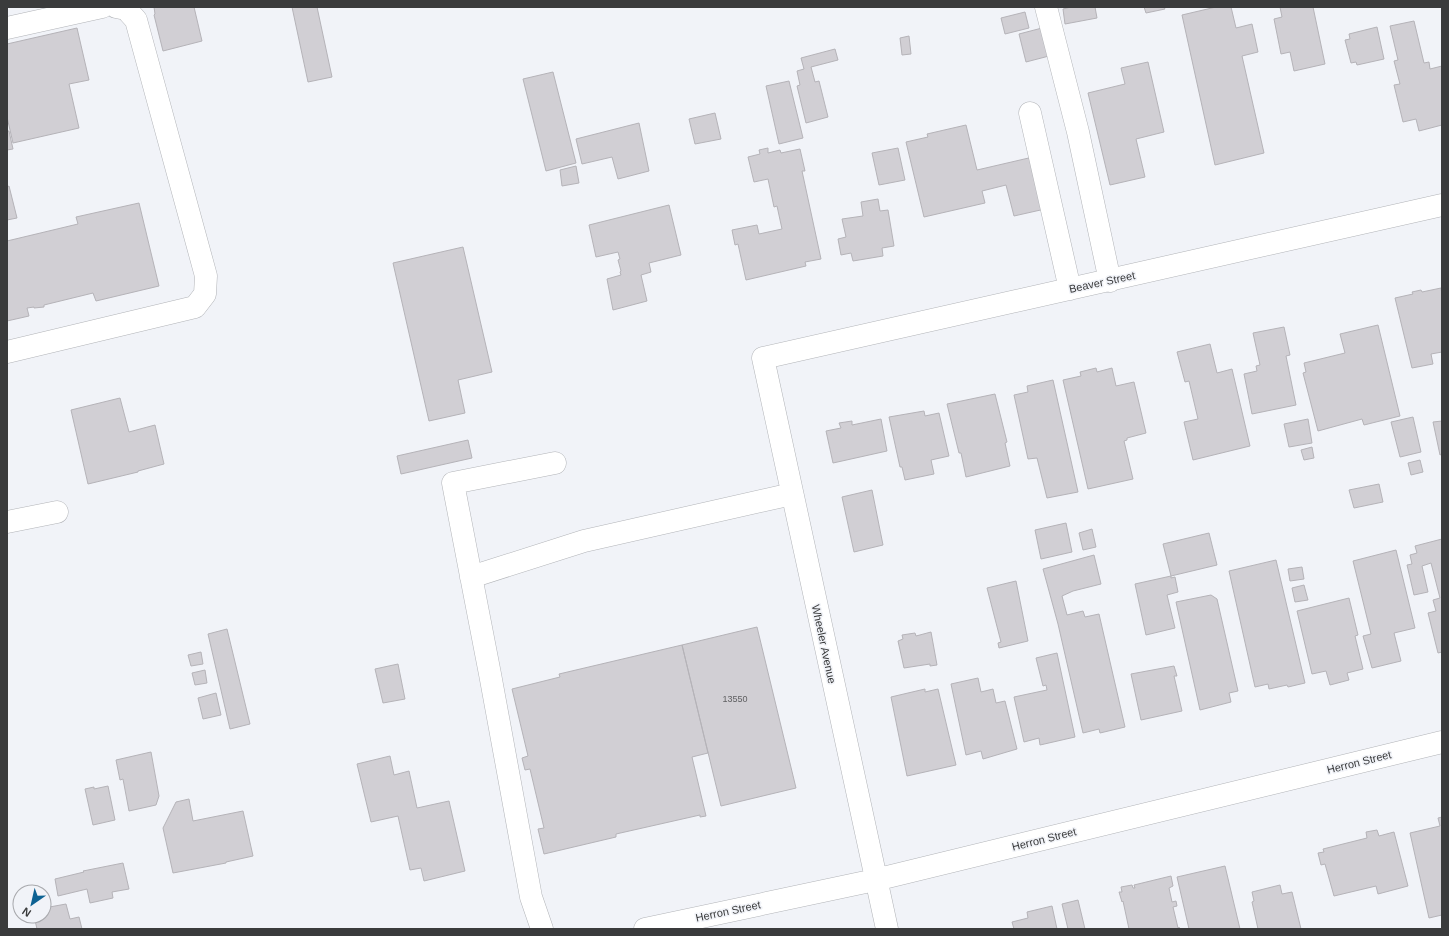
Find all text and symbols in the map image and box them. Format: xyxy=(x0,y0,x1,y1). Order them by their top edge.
street label: Beaver Street xyxy=(1068,269,1136,295)
street label: Wheeler Avenue xyxy=(810,603,838,685)
house number: 13550 xyxy=(722,694,748,704)
street label: Herron Street xyxy=(1326,748,1392,776)
street label: Herron Street xyxy=(1011,825,1077,853)
north arrow xyxy=(12,884,52,924)
street label: Herron Street xyxy=(694,898,762,924)
text: N xyxy=(20,905,33,919)

